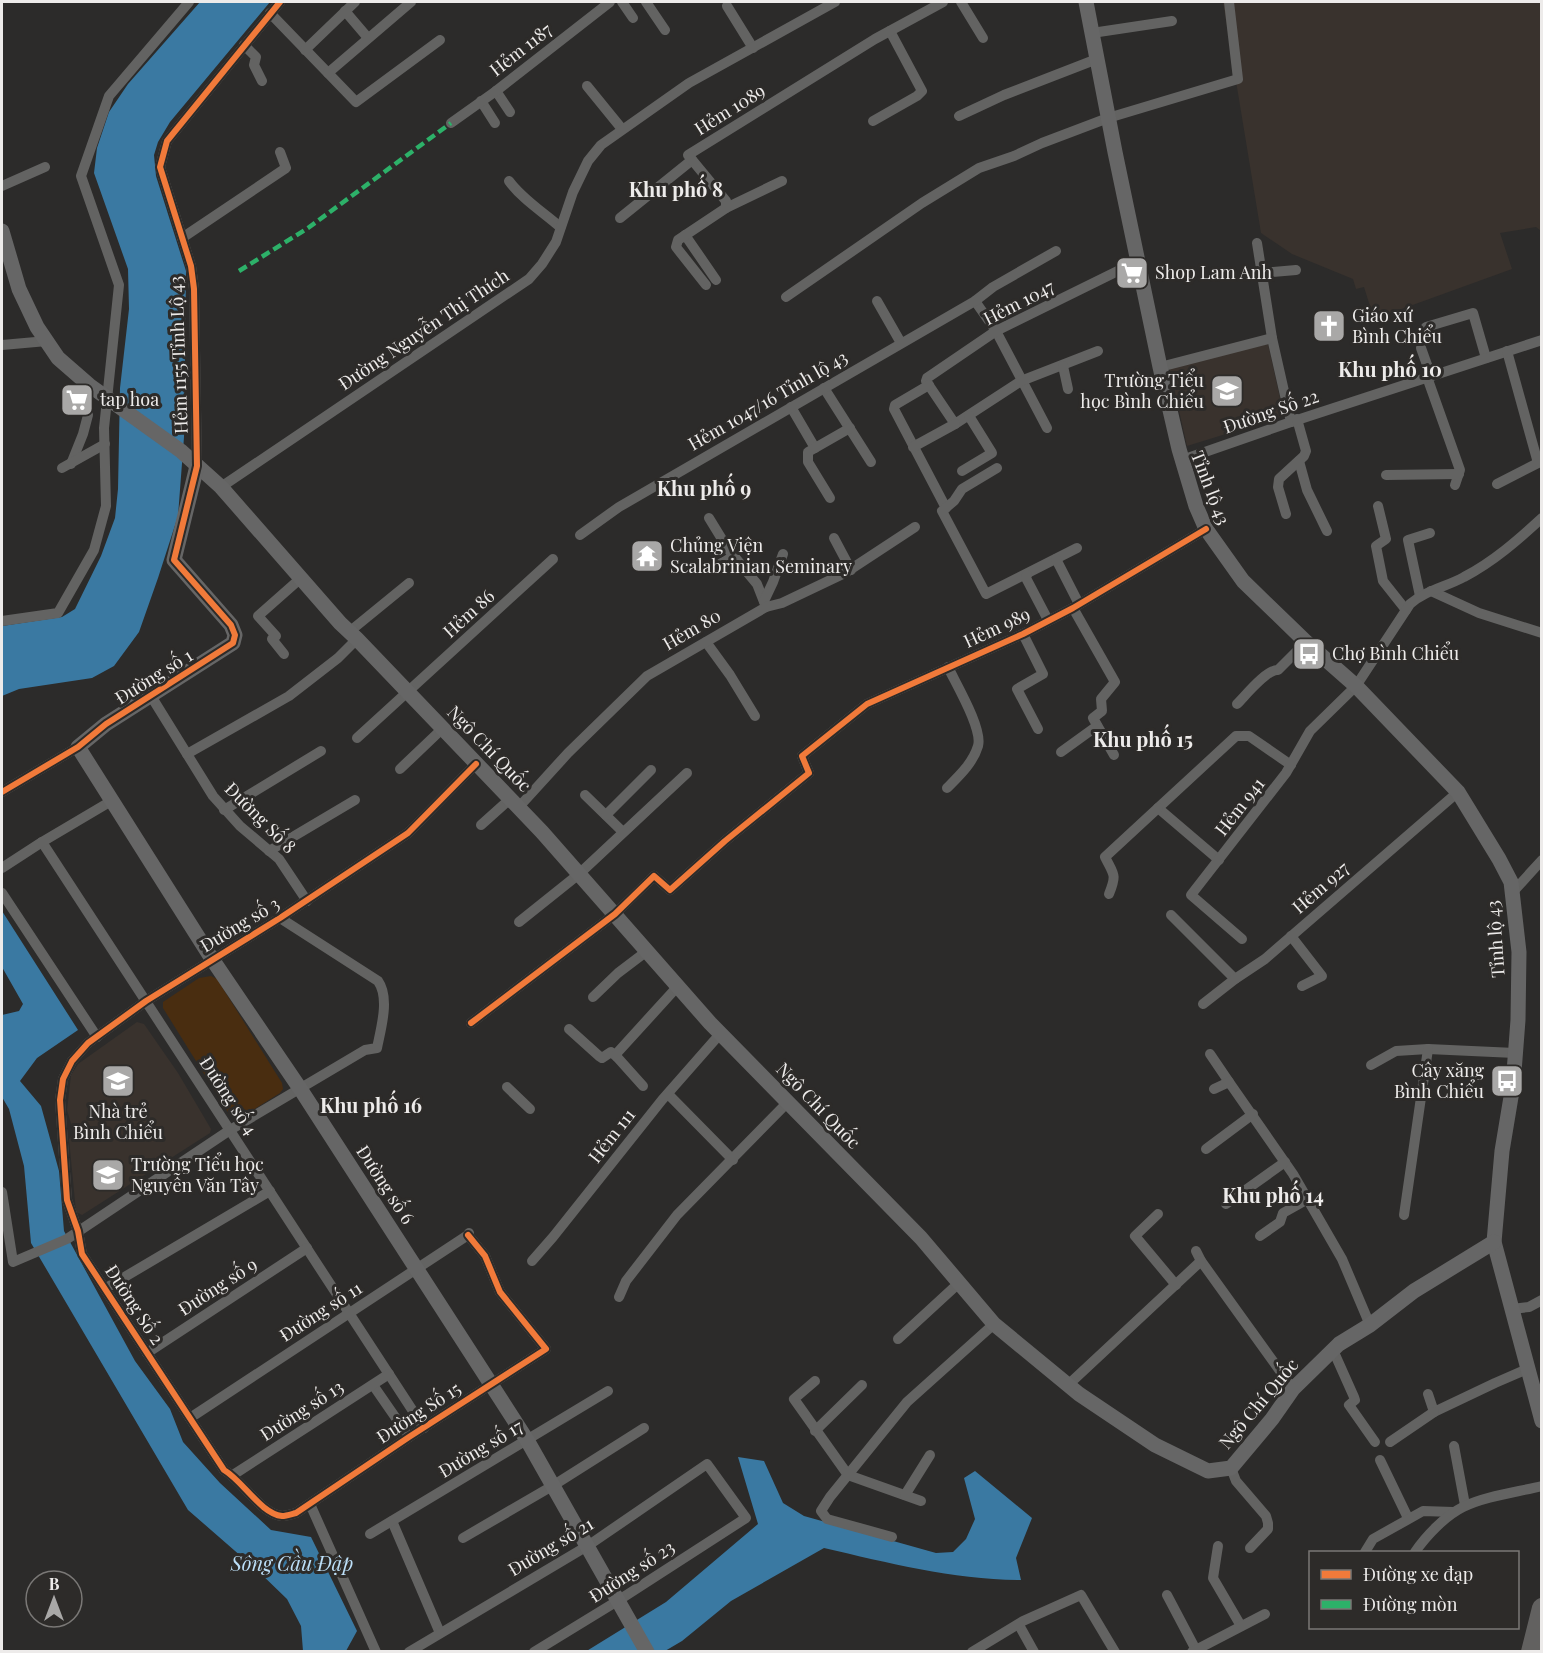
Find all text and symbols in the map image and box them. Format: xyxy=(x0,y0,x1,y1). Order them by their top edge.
street label: Hẻm 1187 xyxy=(484,17,557,81)
street label: Hẻm 1089 xyxy=(690,78,769,140)
district label: Khu phố 8 xyxy=(629,174,723,202)
supermarket icon: Shop Lam Anh xyxy=(1114,255,1150,291)
place label: Shop Lam Anh xyxy=(1155,260,1273,284)
street label: Đường Nguyễn Thị Thích xyxy=(334,263,514,395)
street label: Hẻm 1047 xyxy=(979,274,1059,330)
street label: Hẻm 1155 Tỉnh Lộ 43 xyxy=(163,276,193,435)
place label: Giáo xứ Bình Chiểu xyxy=(1352,303,1443,348)
church icon: Giáo xứ Bình Chiểu xyxy=(1311,308,1347,344)
street label: Hẻm 1047/16 Tỉnh lộ 43 xyxy=(684,345,851,456)
district label: Khu phố 10 xyxy=(1338,354,1442,382)
place label: Trường Tiểu học Bình Chiểu xyxy=(1080,368,1205,413)
school or university icon: Trường Tiểu học Bình Chiểu xyxy=(1209,373,1245,409)
supermarket icon: tap hoa xyxy=(59,382,95,418)
street label: Đường Số 22 xyxy=(1219,382,1321,439)
place label: tap hoa xyxy=(100,387,159,411)
street label: Tỉnh lộ 43 xyxy=(1186,447,1236,528)
district label: Khu phố 9 xyxy=(657,473,751,501)
place label: Chủng Viện Scalabrinian Seminary xyxy=(670,533,852,578)
temple icon: Chủng Viện Scalabrinian Seminary xyxy=(629,538,665,574)
street label: Hẻm 86 xyxy=(437,584,499,643)
street label: Hẻm 989 xyxy=(960,601,1034,653)
street label: Hẻm 80 xyxy=(658,603,725,655)
bus stop icon: Chợ Bình Chiểu xyxy=(1291,636,1327,672)
street label: Đường số 1 xyxy=(109,641,197,709)
place label: Chợ Bình Chiểu xyxy=(1332,641,1460,665)
street label: Ngô Chí Quốc xyxy=(442,699,539,797)
district label: Khu phố 15 xyxy=(1093,724,1193,752)
street label: Hẻm 941 xyxy=(1209,772,1270,840)
street label: Đường Số 8 xyxy=(220,775,303,858)
street label: Hẻm 927 xyxy=(1287,855,1354,919)
street label: Đường số 3 xyxy=(194,889,284,957)
street label: Tỉnh lộ 43 xyxy=(1480,900,1510,978)
street label: Đường số 4 xyxy=(195,1051,265,1139)
street label: Ngô Chí Quốc xyxy=(771,1056,868,1154)
place label: Cây xăng Bình Chiểu xyxy=(1394,1058,1485,1103)
school or university icon: Nhà trẻ Bình Chiểu xyxy=(100,1063,136,1099)
bus stop icon: Cây xăng Bình Chiểu xyxy=(1489,1063,1525,1099)
district label: Khu phố 16 xyxy=(320,1090,422,1118)
place label: Nhà trẻ Bình Chiểu xyxy=(73,1099,164,1144)
street label: Hẻm 111 xyxy=(582,1103,640,1168)
street label: Đường số 6 xyxy=(351,1139,422,1229)
place label: Trường Tiểu học Nguyễn Văn Tây xyxy=(131,1152,264,1197)
school or university icon: Trường Tiểu học Nguyễn Văn Tây xyxy=(90,1157,126,1193)
district label: Khu phố 14 xyxy=(1222,1180,1324,1208)
street label: Đường số 9 xyxy=(172,1250,262,1321)
street label: Đường Số 2 xyxy=(100,1259,171,1349)
street label: Đường số 11 xyxy=(274,1274,367,1347)
street label: Ngô Chí Quốc xyxy=(1212,1352,1303,1454)
street label: Đường số 13 xyxy=(254,1373,348,1446)
street label: Đường Số 15 xyxy=(371,1374,465,1448)
street label: Đường số 17 xyxy=(433,1412,528,1483)
street label: Đường số 21 xyxy=(502,1509,598,1581)
street label: Đường số 23 xyxy=(583,1533,679,1608)
water label: Sông Cầu Đập xyxy=(230,1548,353,1576)
legend xyxy=(1309,1551,1519,1629)
text: Đường xe đạp xyxy=(1363,1562,1473,1586)
north arrow xyxy=(24,1569,84,1629)
text: B xyxy=(49,1573,60,1594)
text: Đường mòn xyxy=(1363,1592,1458,1616)

